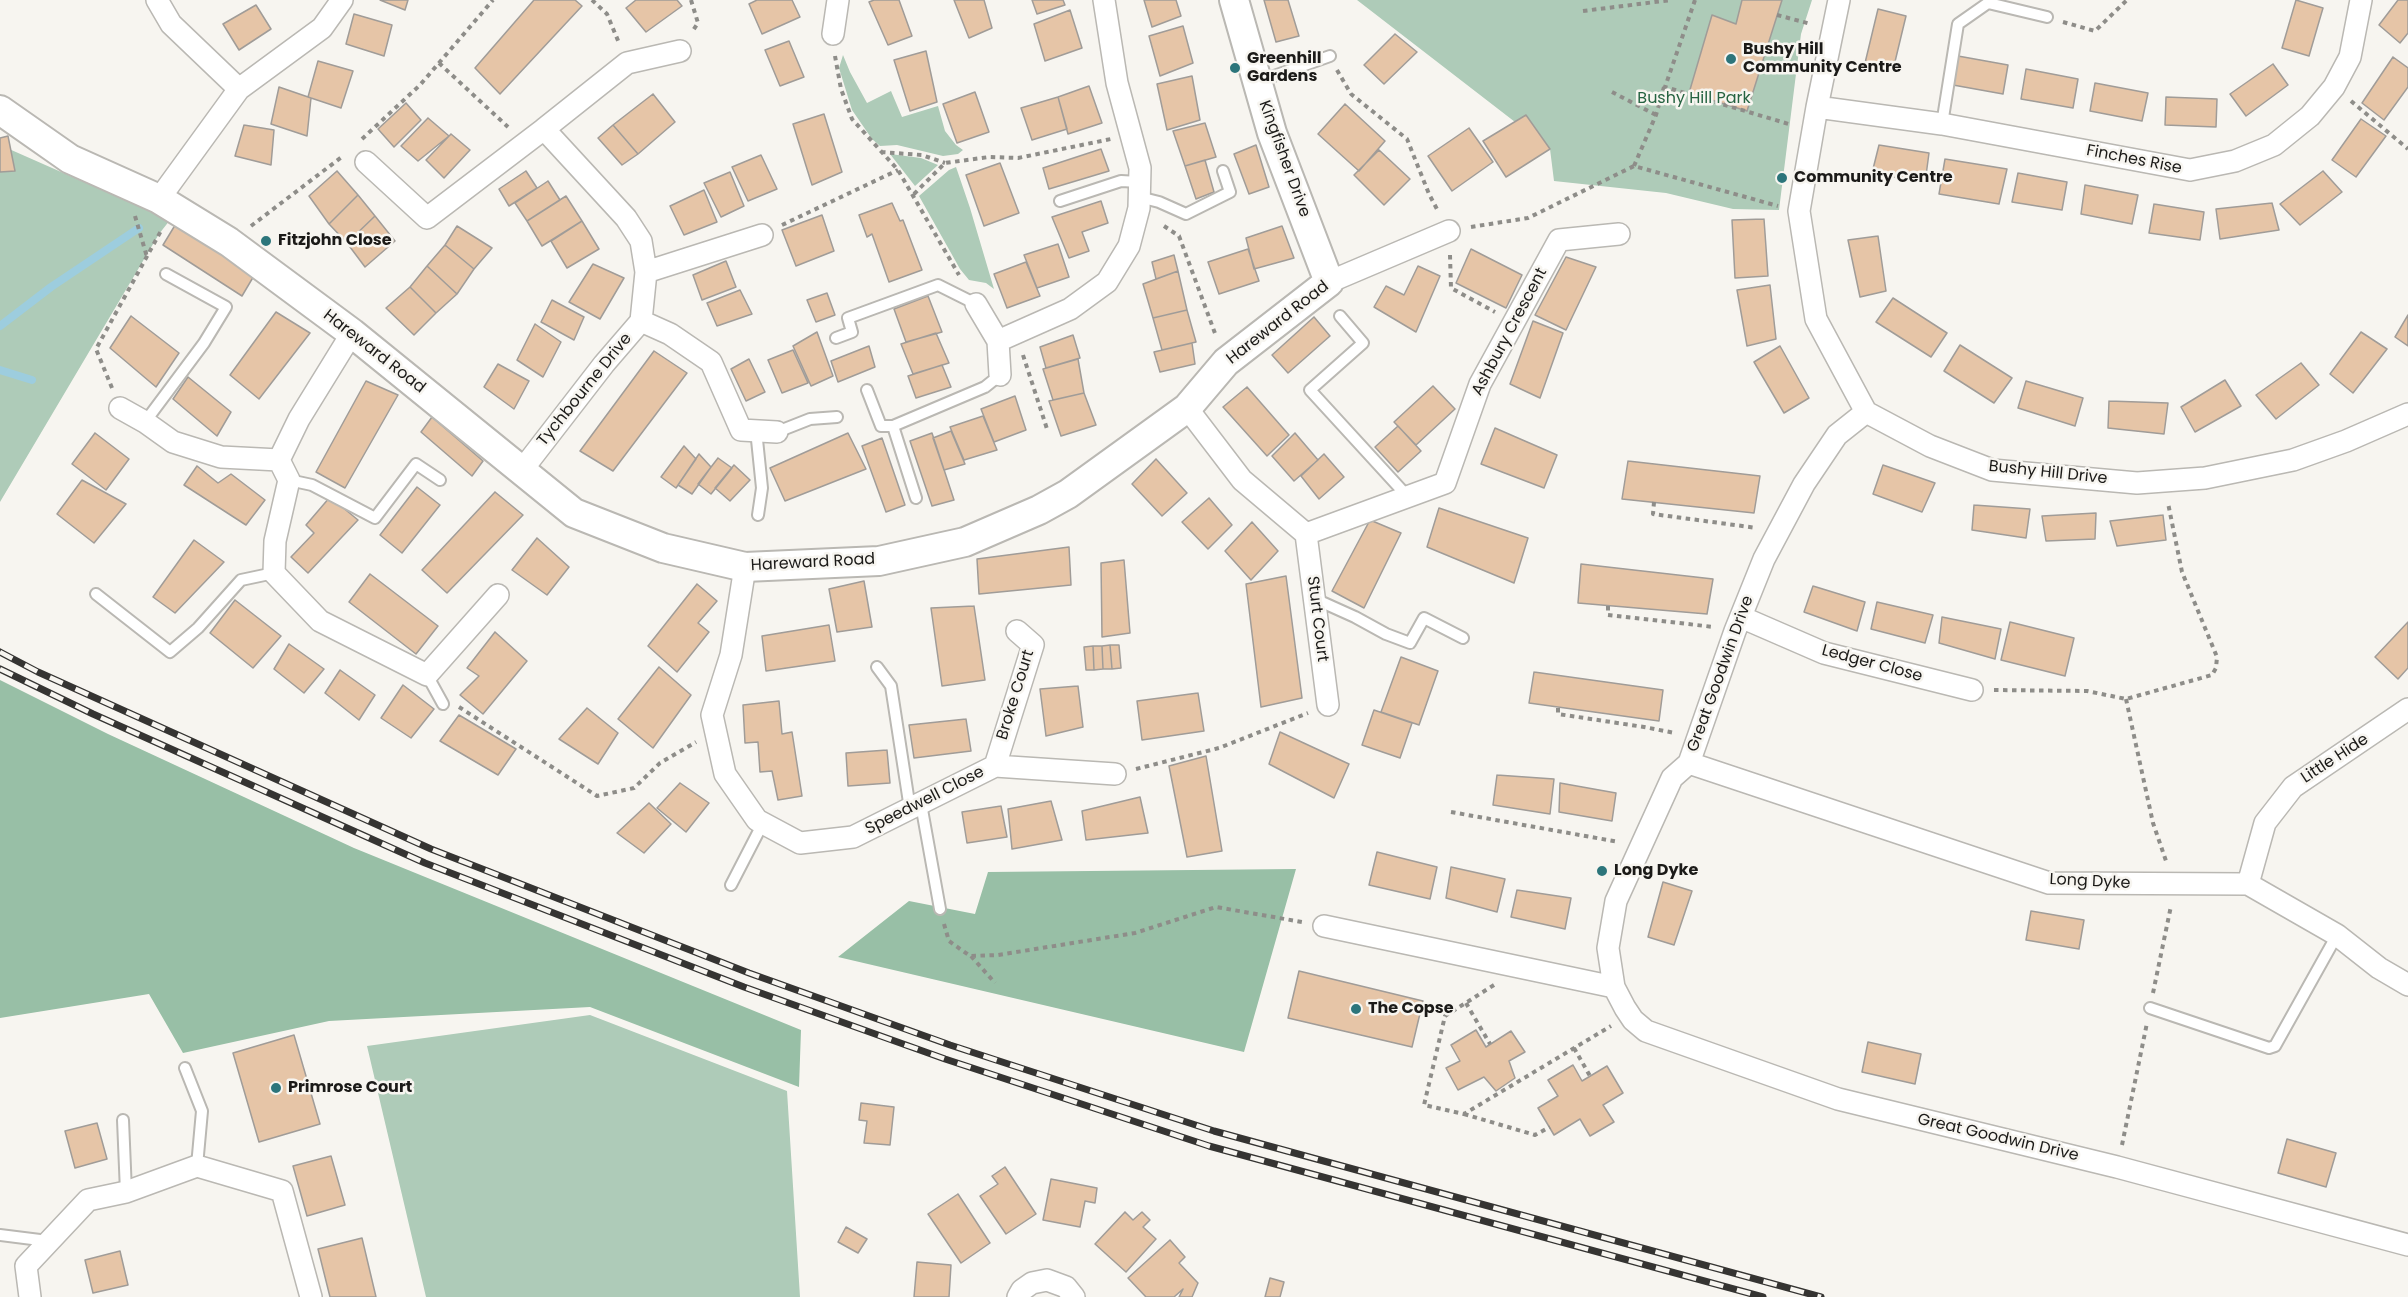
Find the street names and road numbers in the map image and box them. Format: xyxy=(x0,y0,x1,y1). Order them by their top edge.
street label: Kingfisher Drive xyxy=(1254,98,1314,220)
street label: Finches Rise xyxy=(2085,141,2183,179)
street label: Ashbury Crescent xyxy=(1468,265,1552,399)
street label: Hareward Road xyxy=(1223,277,1333,369)
street label: Hareward Road xyxy=(319,306,429,398)
street label: Tychbourne Drive xyxy=(534,330,636,450)
street label: Bushy Hill Drive xyxy=(1988,457,2108,489)
street label: Hareward Road xyxy=(750,550,876,576)
street label: Sturt Court xyxy=(1302,575,1332,663)
street label: Great Goodwin Drive xyxy=(1684,593,1758,755)
street label: Ledger Close xyxy=(1820,641,1924,687)
street label: Broke Court xyxy=(993,648,1039,742)
street label: Little Hide xyxy=(2298,730,2372,788)
street label: Speedwell Close xyxy=(862,763,988,839)
street label: Long Dyke xyxy=(2049,870,2131,894)
street label: Great Goodwin Drive xyxy=(1916,1110,2080,1166)

